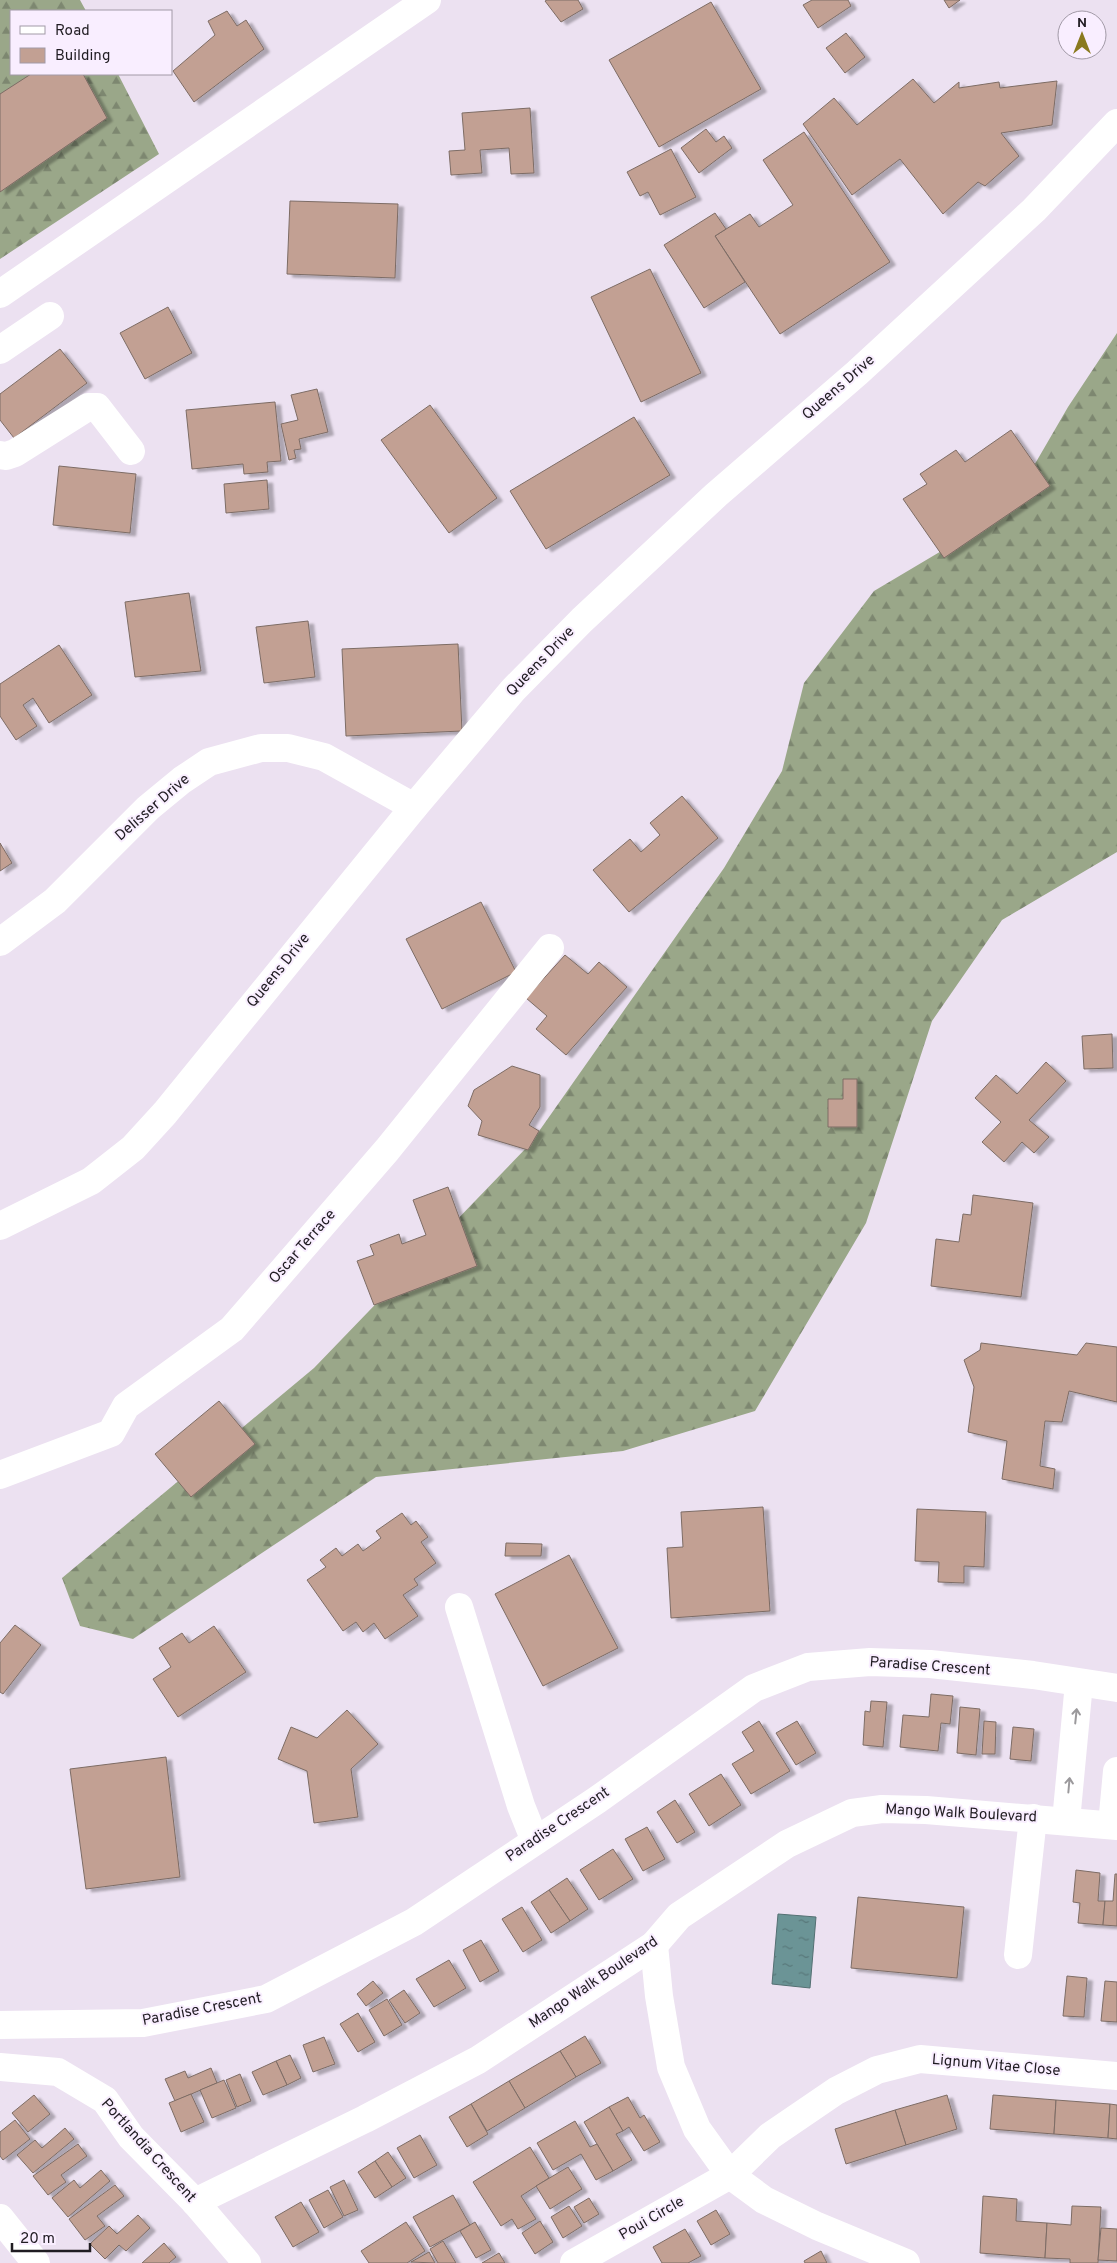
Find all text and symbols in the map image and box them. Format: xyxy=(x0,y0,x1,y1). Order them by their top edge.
legend xyxy=(10,10,172,75)
north arrow xyxy=(1057,10,1107,60)
text: N xyxy=(1077,15,1087,32)
text: Road xyxy=(55,22,90,41)
text: Building xyxy=(55,47,110,66)
street label: Queens Drive xyxy=(799,351,879,425)
street label: Queens Drive xyxy=(503,623,579,701)
street label: Delisser Drive xyxy=(112,770,194,846)
street label: Queens Drive xyxy=(243,930,315,1012)
street label: Oscar Terrace xyxy=(266,1206,340,1288)
street label: Paradise Crescent xyxy=(869,1653,991,1681)
one-way arrow xyxy=(1071,1708,1081,1724)
one-way arrow xyxy=(1064,1777,1074,1793)
street label: Paradise Crescent xyxy=(502,1783,614,1867)
street label: Mango Walk Boulevard xyxy=(885,1801,1037,1827)
street label: Mango Walk Boulevard xyxy=(526,1933,662,2033)
street label: Paradise Crescent xyxy=(141,1989,263,2031)
street label: Lignum Vitae Close xyxy=(931,2051,1061,2081)
street label: Portlandia Crescent xyxy=(96,2095,200,2207)
street label: Poui Circle xyxy=(616,2193,688,2245)
scale bar xyxy=(12,2220,90,2252)
text: 20 m xyxy=(20,2230,55,2249)

